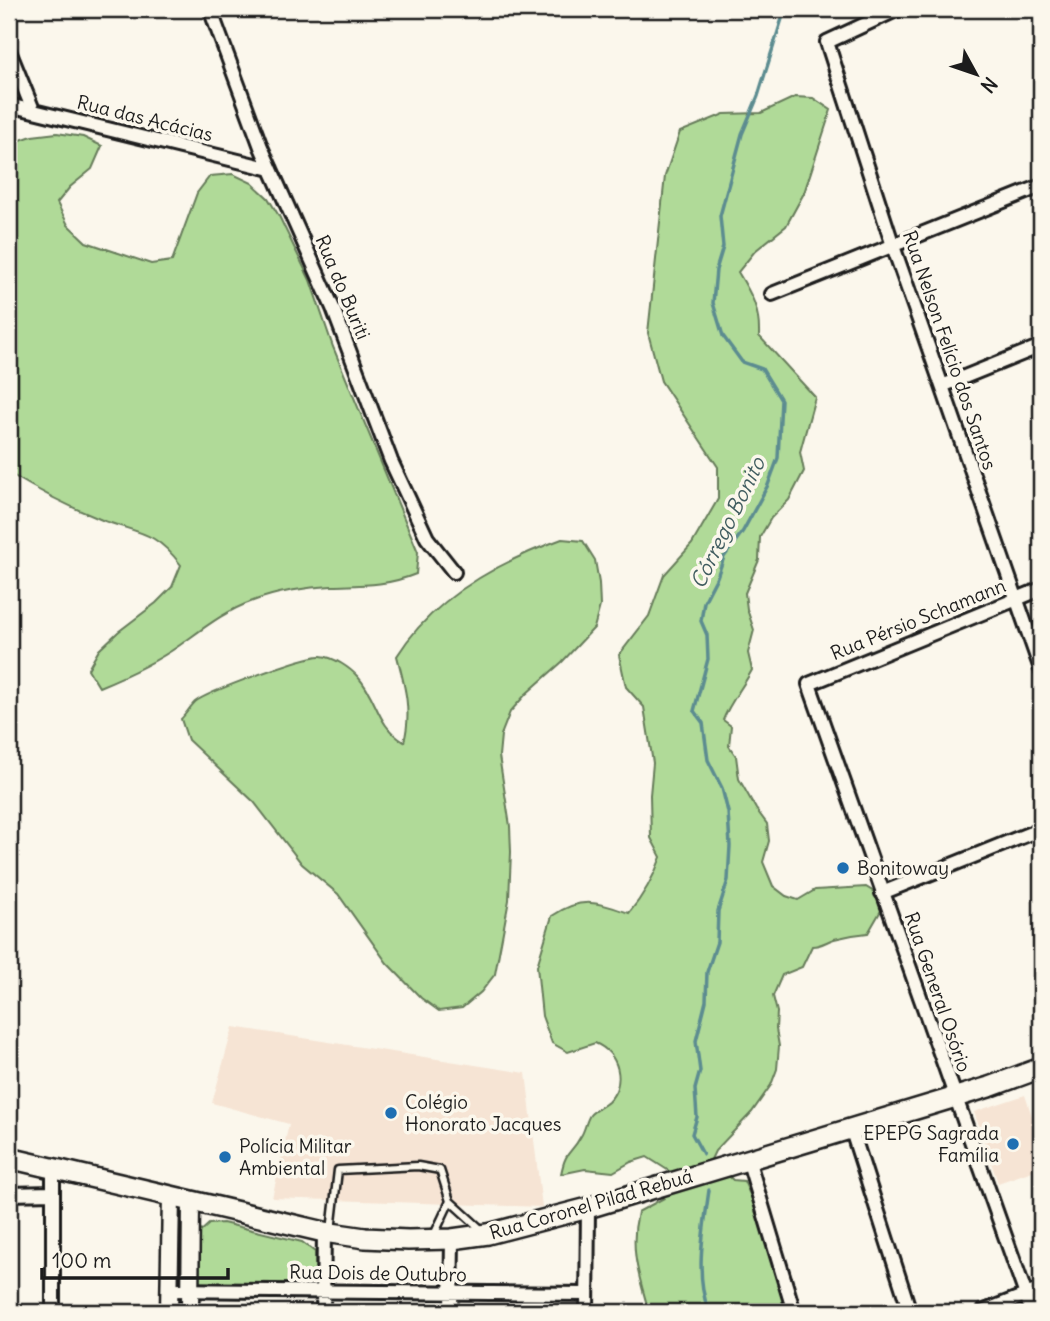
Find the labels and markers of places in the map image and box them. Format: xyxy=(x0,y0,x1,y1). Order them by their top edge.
place label: Bonitoway xyxy=(857,856,949,880)
marker: Bonitoway xyxy=(835,860,851,876)
place label: Colégio Honorato Jacques xyxy=(405,1090,561,1136)
marker: Colégio Honorato Jacques xyxy=(383,1105,399,1121)
place label: EPEPG Sagrada Família xyxy=(863,1121,999,1167)
place label: Polícia Militar Ambiental xyxy=(239,1134,352,1180)
marker: EPEPG Sagrada Família xyxy=(1005,1136,1021,1152)
marker: Polícia Militar Ambiental xyxy=(217,1149,233,1165)

